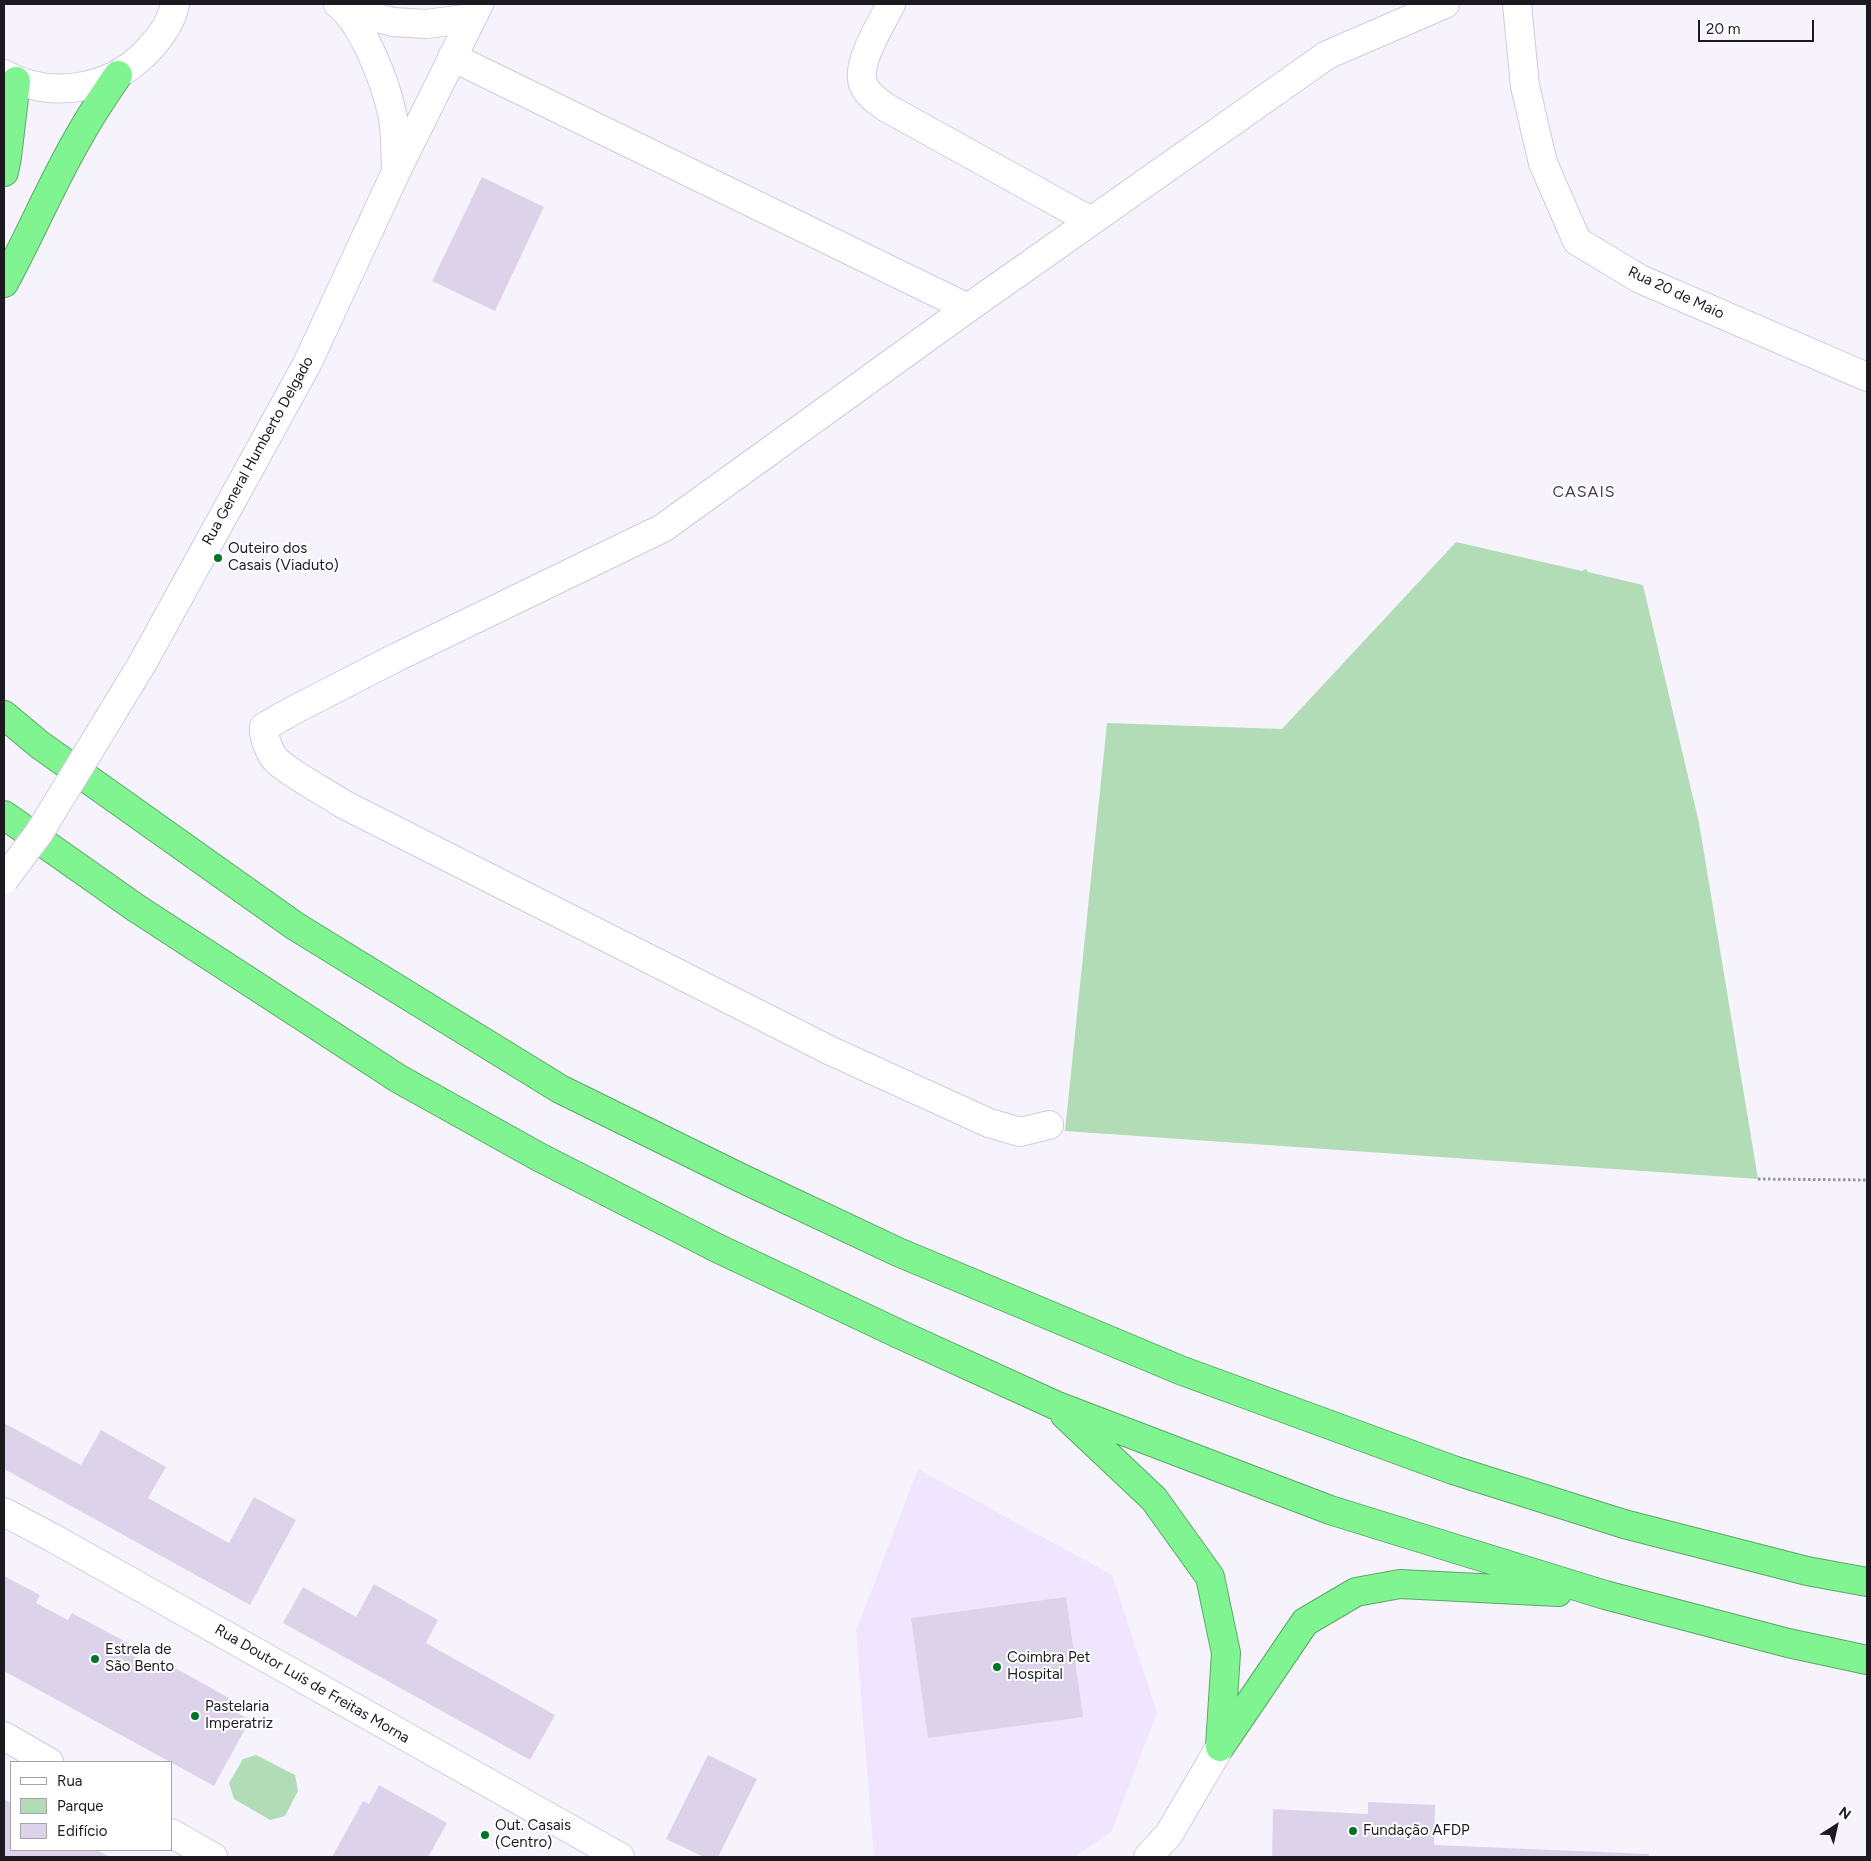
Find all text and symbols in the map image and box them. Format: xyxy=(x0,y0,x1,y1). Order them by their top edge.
scale bar xyxy=(1701,10,1817,42)
text: 20 m xyxy=(1706,20,1740,38)
street label: Rua 20 de Maio xyxy=(1625,263,1727,323)
street label: Rua General Humberto Delgado xyxy=(198,353,318,549)
district label: CASAIS xyxy=(1552,482,1616,502)
place label: Outeiro dos Casais (Viaduto) xyxy=(228,540,339,575)
marker: Outeiro dos Casais (Viaduto) xyxy=(212,552,224,564)
street label: Rua Doutor Luís de Freitas Morna xyxy=(211,1621,413,1747)
place label: Estrela de São Bento xyxy=(105,1641,174,1676)
place label: Coimbra Pet Hospital xyxy=(1007,1649,1090,1684)
marker: Estrela de São Bento xyxy=(89,1653,101,1665)
marker: Coimbra Pet Hospital xyxy=(991,1661,1003,1673)
place label: Pastelaria Imperatriz xyxy=(205,1698,273,1733)
marker: Pastelaria Imperatriz xyxy=(189,1710,201,1722)
legend xyxy=(10,1761,172,1851)
text: Rua xyxy=(57,1772,82,1790)
text: Parque xyxy=(57,1797,104,1815)
north arrow xyxy=(1811,1801,1861,1851)
text: N xyxy=(1836,1803,1854,1823)
place label: Out. Casais (Centro) xyxy=(495,1817,571,1852)
text: Edifício xyxy=(57,1822,107,1840)
place label: Fundação AFDP xyxy=(1363,1822,1470,1840)
marker: Fundação AFDP xyxy=(1347,1825,1359,1837)
marker: Out. Casais (Centro) xyxy=(479,1829,491,1841)

